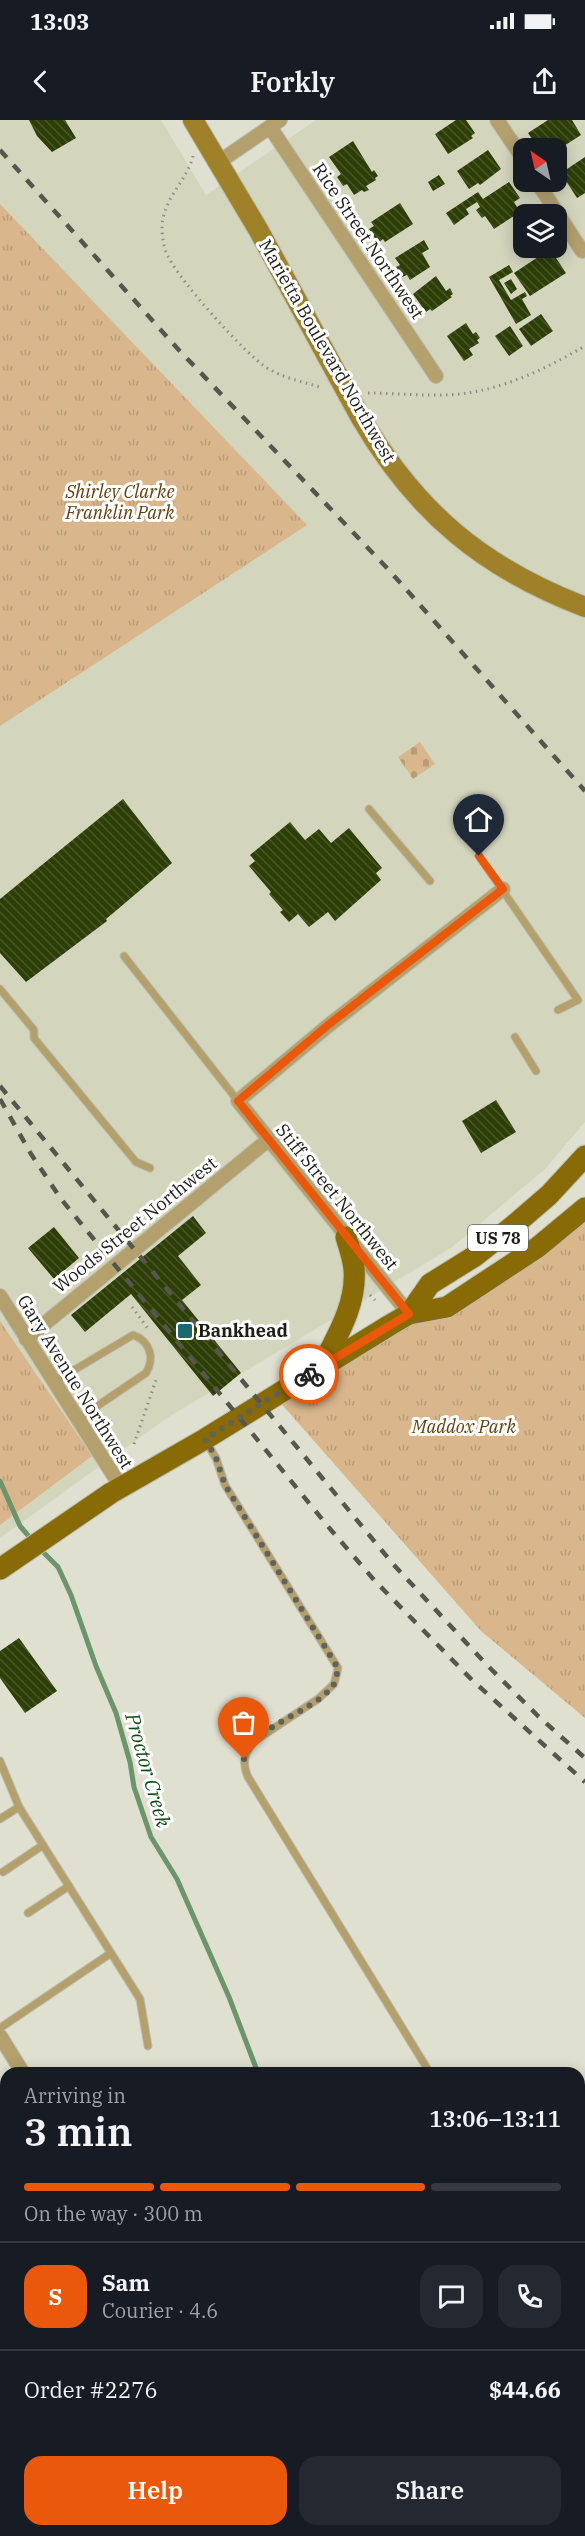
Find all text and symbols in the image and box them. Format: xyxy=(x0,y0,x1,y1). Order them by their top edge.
text: 13:03 xyxy=(30,7,89,36)
text: Forkly xyxy=(250,64,335,99)
icon: back xyxy=(24,65,57,98)
icon: share xyxy=(528,65,561,98)
north arrow xyxy=(513,138,567,192)
map controls xyxy=(513,138,567,258)
street label: Rice Street Northwest xyxy=(308,158,429,323)
button: layers xyxy=(513,204,567,258)
street label: Marietta Boulevard Northwest xyxy=(254,235,401,467)
park label: Shirley Clarke Franklin Park xyxy=(64,480,175,524)
pin xyxy=(453,794,504,856)
icon: home xyxy=(462,803,495,836)
street label: Stiff Street Northwest xyxy=(271,1119,404,1275)
street label: Woods Street Northwest xyxy=(48,1151,221,1298)
road number: US 78 xyxy=(468,1225,528,1251)
street label: Gary Avenue Northwest xyxy=(12,1290,138,1473)
place label: Bankhead xyxy=(198,1319,288,1342)
marker: Bankhead xyxy=(176,1322,194,1340)
courier xyxy=(279,1344,339,1404)
icon: bike xyxy=(293,1358,326,1391)
park label: Maddox Park xyxy=(411,1415,516,1438)
pin xyxy=(218,1697,269,1759)
icon: bag xyxy=(227,1706,260,1739)
water label: Proctor Creek xyxy=(119,1709,178,1830)
text: Arriving in xyxy=(24,2082,126,2109)
text: 13:06–13:11 xyxy=(429,2104,561,2133)
text: 3 min xyxy=(24,2106,132,2157)
text: On the way · 300 m xyxy=(24,2200,203,2227)
button: chat xyxy=(420,2265,483,2328)
button: phone xyxy=(498,2265,561,2328)
text: Sam xyxy=(102,2268,150,2297)
text: S xyxy=(49,2282,62,2311)
text: Courier · 4.6 xyxy=(102,2297,218,2324)
text: Order #2276 xyxy=(24,2375,158,2404)
text: $44.66 xyxy=(489,2375,561,2404)
button: Help xyxy=(24,2456,287,2525)
button: Share xyxy=(299,2456,561,2525)

